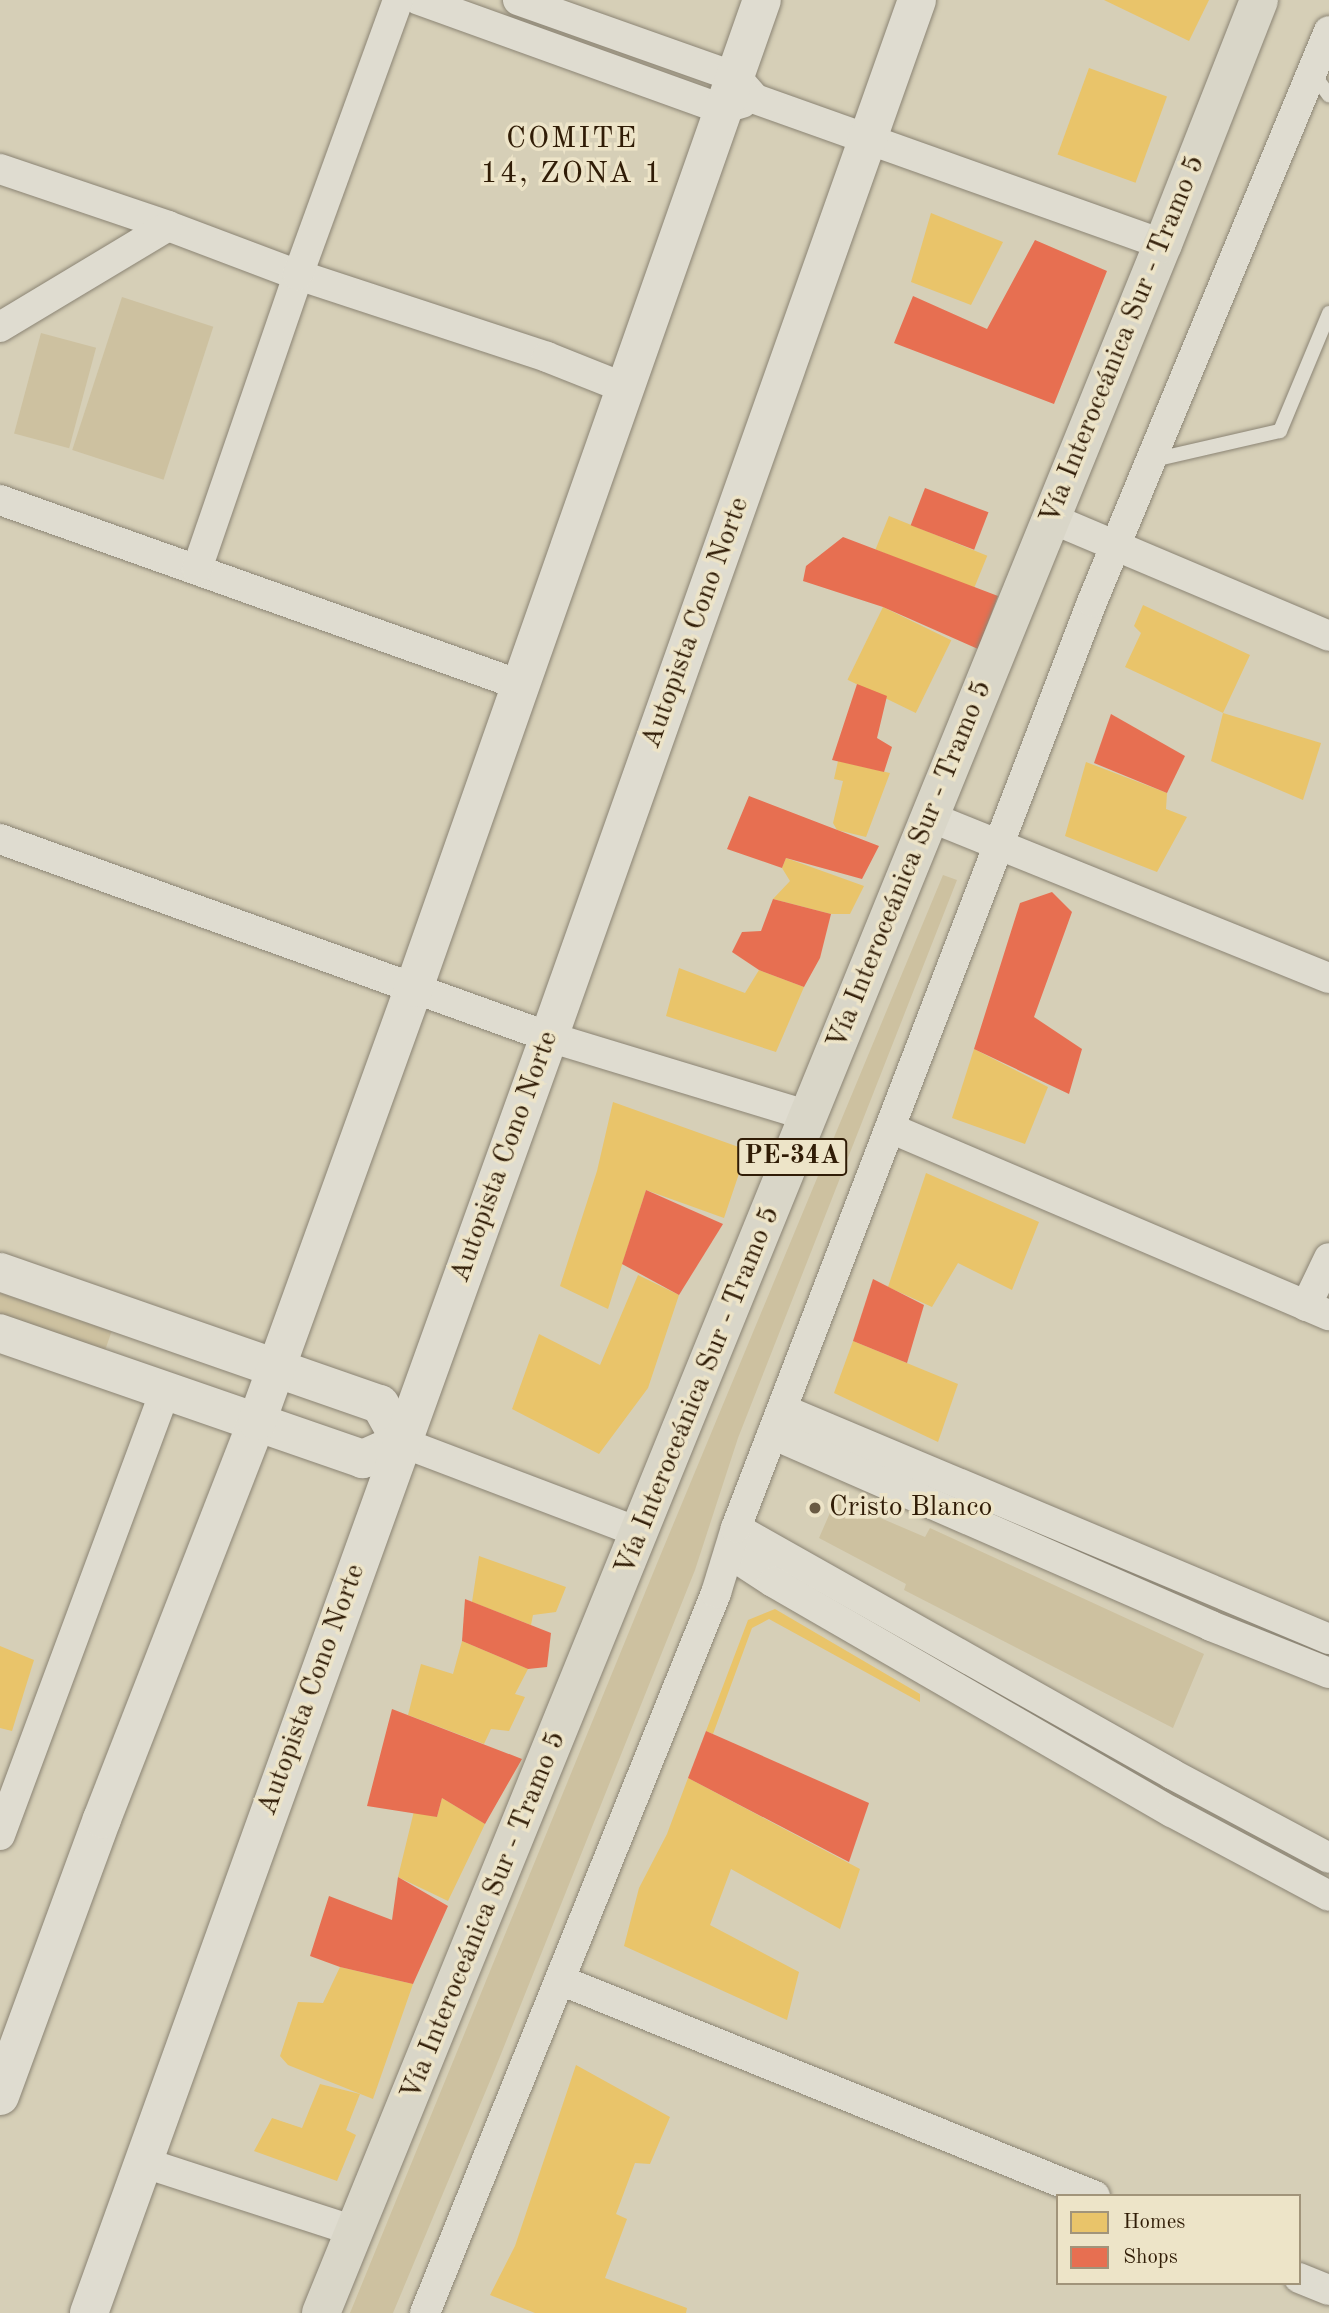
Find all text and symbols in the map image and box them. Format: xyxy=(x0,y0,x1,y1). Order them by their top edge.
district label: COMITE 14, ZONA 1 xyxy=(482,121,662,192)
street label: Vía Interoceánica Sur - Tramo 5 xyxy=(1034,151,1212,529)
street label: Autopista Cono Norte xyxy=(635,493,757,753)
street label: Vía Interoceánica Sur - Tramo 5 xyxy=(821,676,999,1054)
street label: Autopista Cono Norte xyxy=(444,1027,566,1287)
road number: PE-34A xyxy=(736,1134,848,1180)
street label: Vía Interoceánica Sur - Tramo 5 xyxy=(609,1202,787,1580)
place label: Cristo Blanco xyxy=(829,1491,992,1525)
marker: Cristo Blanco xyxy=(807,1500,823,1516)
street label: Autopista Cono Norte xyxy=(251,1560,373,1820)
street label: Vía Interoceánica Sur - Tramo 5 xyxy=(395,1727,573,2105)
legend xyxy=(1056,2194,1301,2285)
text: Homes xyxy=(1123,2212,1185,2233)
text: Shops xyxy=(1123,2247,1178,2268)

